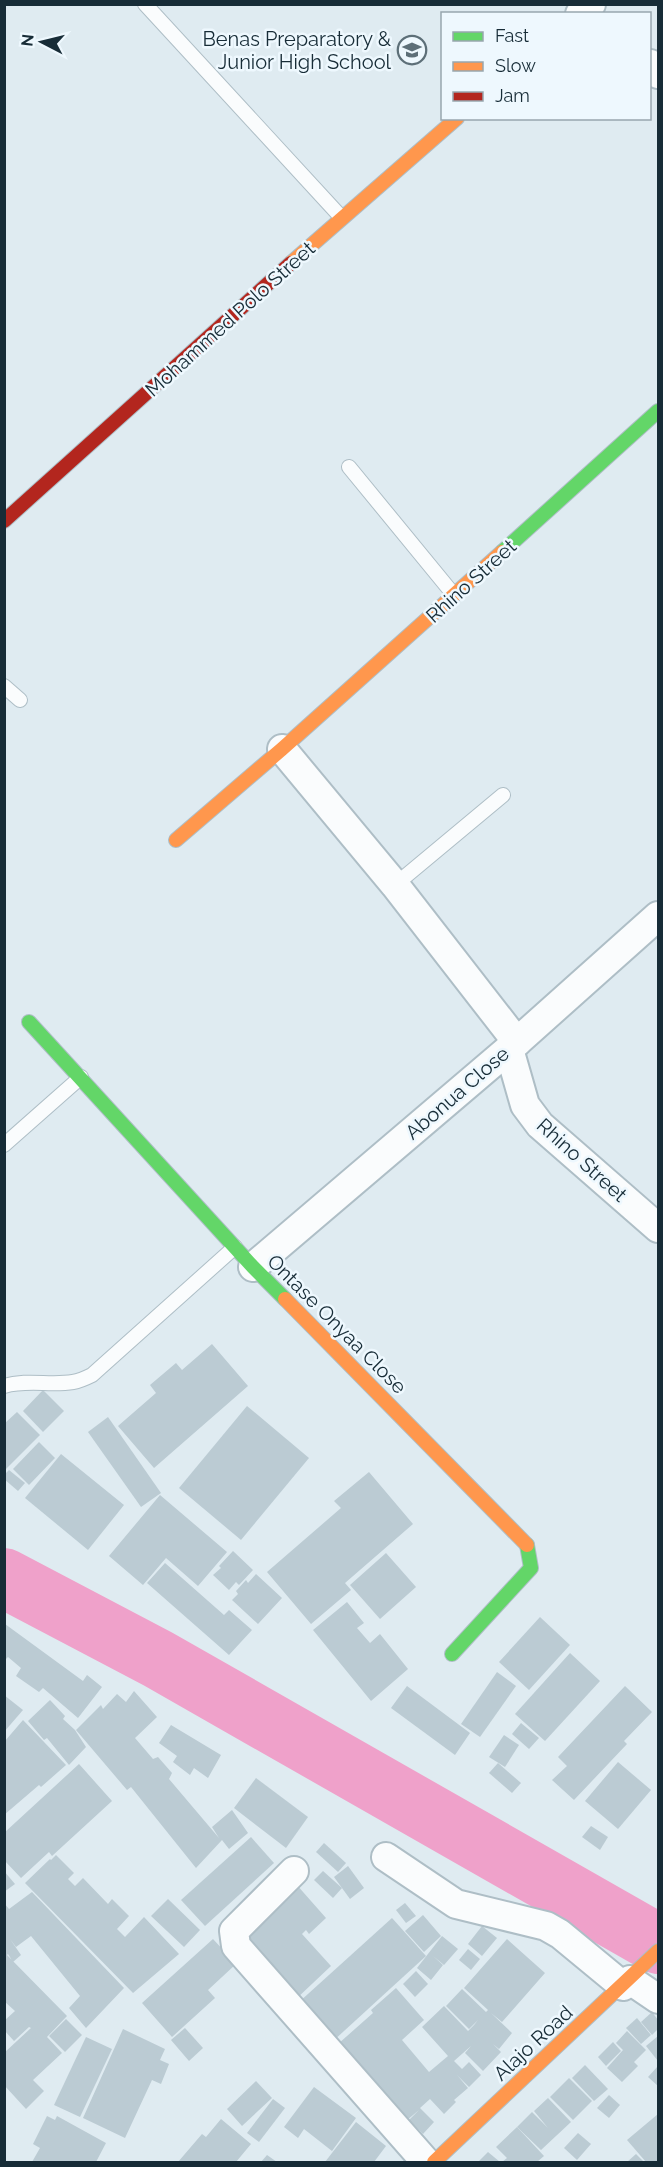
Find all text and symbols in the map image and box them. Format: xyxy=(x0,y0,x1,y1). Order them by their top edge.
north arrow xyxy=(12,12,72,72)
legend xyxy=(441,12,651,120)
text: Fast xyxy=(495,25,529,46)
place label: Benas Preparatory & Junior High School xyxy=(203,27,392,74)
text: N xyxy=(17,33,38,47)
school or university icon: Benas Preparatory & Junior High School xyxy=(396,34,428,66)
text: Slow xyxy=(495,55,536,76)
text: Jam xyxy=(495,85,530,106)
street label: Mohammed Polo Street xyxy=(140,236,320,401)
street label: Rhino Street xyxy=(421,534,521,628)
street label: Abonua Close xyxy=(400,1041,514,1145)
street label: Rhino Street xyxy=(532,1113,632,1207)
street label: Ontase Onyaa Close xyxy=(262,1249,412,1399)
street label: Alajo Road xyxy=(488,2000,578,2086)

